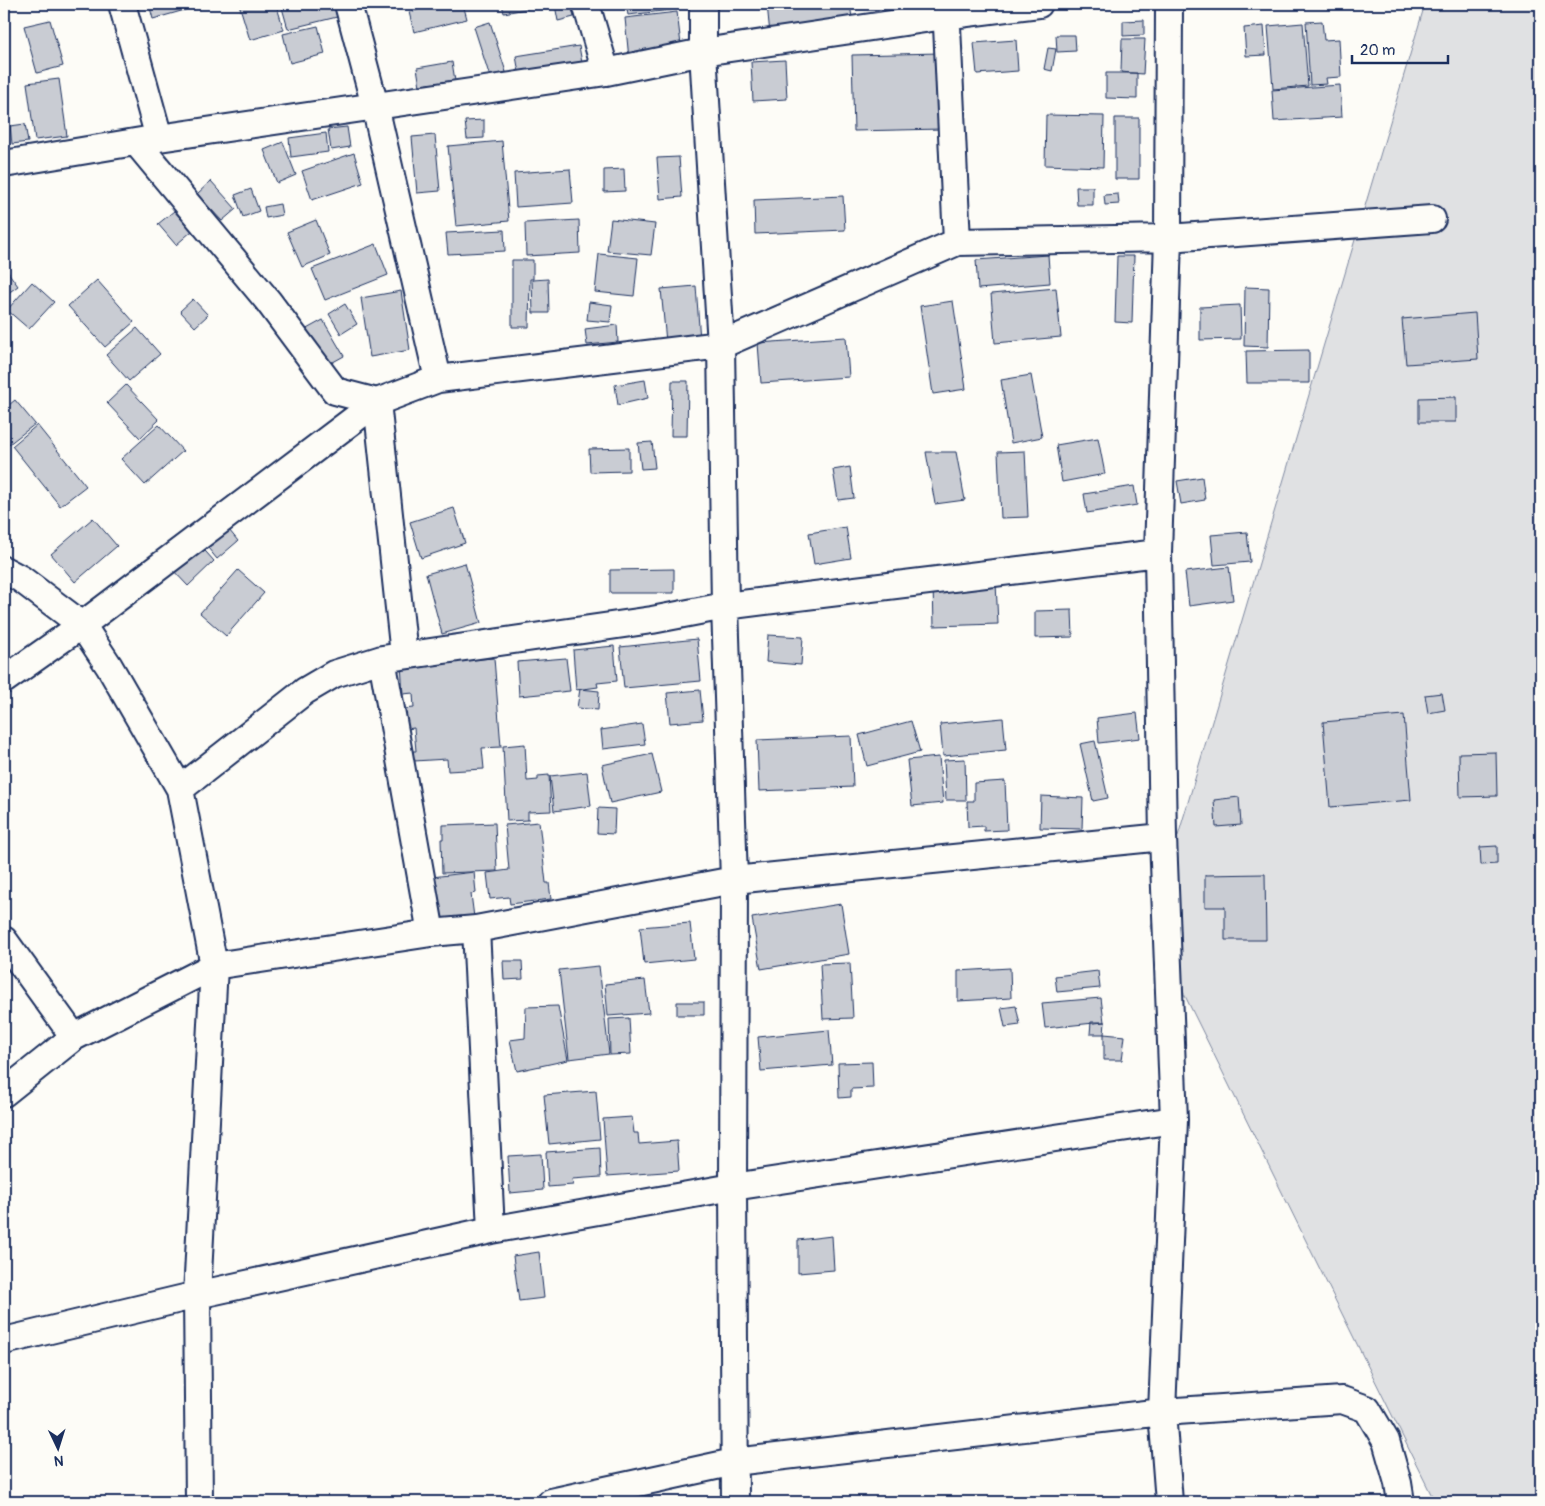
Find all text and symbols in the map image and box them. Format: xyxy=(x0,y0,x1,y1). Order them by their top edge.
scale bar xyxy=(1352,32,1449,64)
text: 20 m xyxy=(1360,41,1395,60)
north arrow xyxy=(32,1424,82,1474)
text: N xyxy=(54,1452,64,1469)

